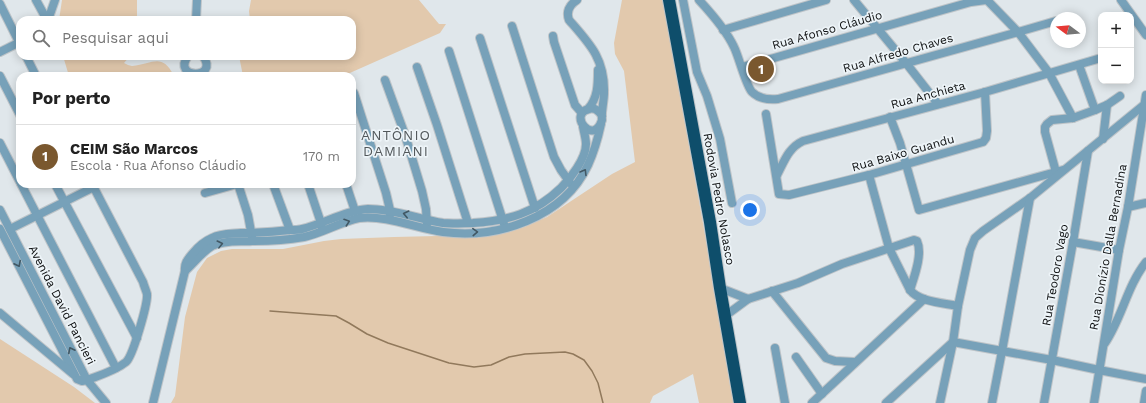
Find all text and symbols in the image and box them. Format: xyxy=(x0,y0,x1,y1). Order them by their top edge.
street label: Rua Afonso Cláudio xyxy=(770,8,884,52)
north arrow xyxy=(1050,12,1086,48)
map controls xyxy=(1098,12,1134,84)
button: + xyxy=(1098,12,1134,48)
search box xyxy=(16,16,356,60)
icon: search xyxy=(30,27,52,49)
text: Pesquisar aqui xyxy=(62,29,169,47)
street label: Rua Alfredo Chaves xyxy=(841,31,955,75)
button: − xyxy=(1098,48,1134,84)
pin: 1 xyxy=(748,54,774,84)
street label: Rua Anchieta xyxy=(889,78,967,112)
text: Por perto xyxy=(32,88,110,108)
district label: ANTÔNIO DAMIANI xyxy=(361,127,431,159)
street label: Rodovia Pedro Nolasco xyxy=(700,132,738,266)
street label: Rua Baixo Guandu xyxy=(850,132,956,174)
text: CEIM São Marcos xyxy=(70,140,198,158)
text: 1 xyxy=(42,149,48,164)
text: 170 m xyxy=(303,149,340,164)
text: Escola · Rua Afonso Cláudio xyxy=(70,158,246,173)
street label: Rua Dionízio Dalla Bernadina xyxy=(1086,163,1130,331)
one-way arrow xyxy=(579,170,586,177)
your location xyxy=(740,200,760,220)
one-way arrow xyxy=(403,211,409,219)
one-way arrow xyxy=(343,218,350,226)
street label: Rua Teodoro Vago xyxy=(1039,223,1071,327)
one-way arrow xyxy=(472,228,478,237)
one-way arrow xyxy=(216,240,223,249)
street label: Avenida David Pancieri xyxy=(26,243,98,367)
one-way arrow xyxy=(13,260,21,267)
one-way arrow xyxy=(69,346,76,354)

